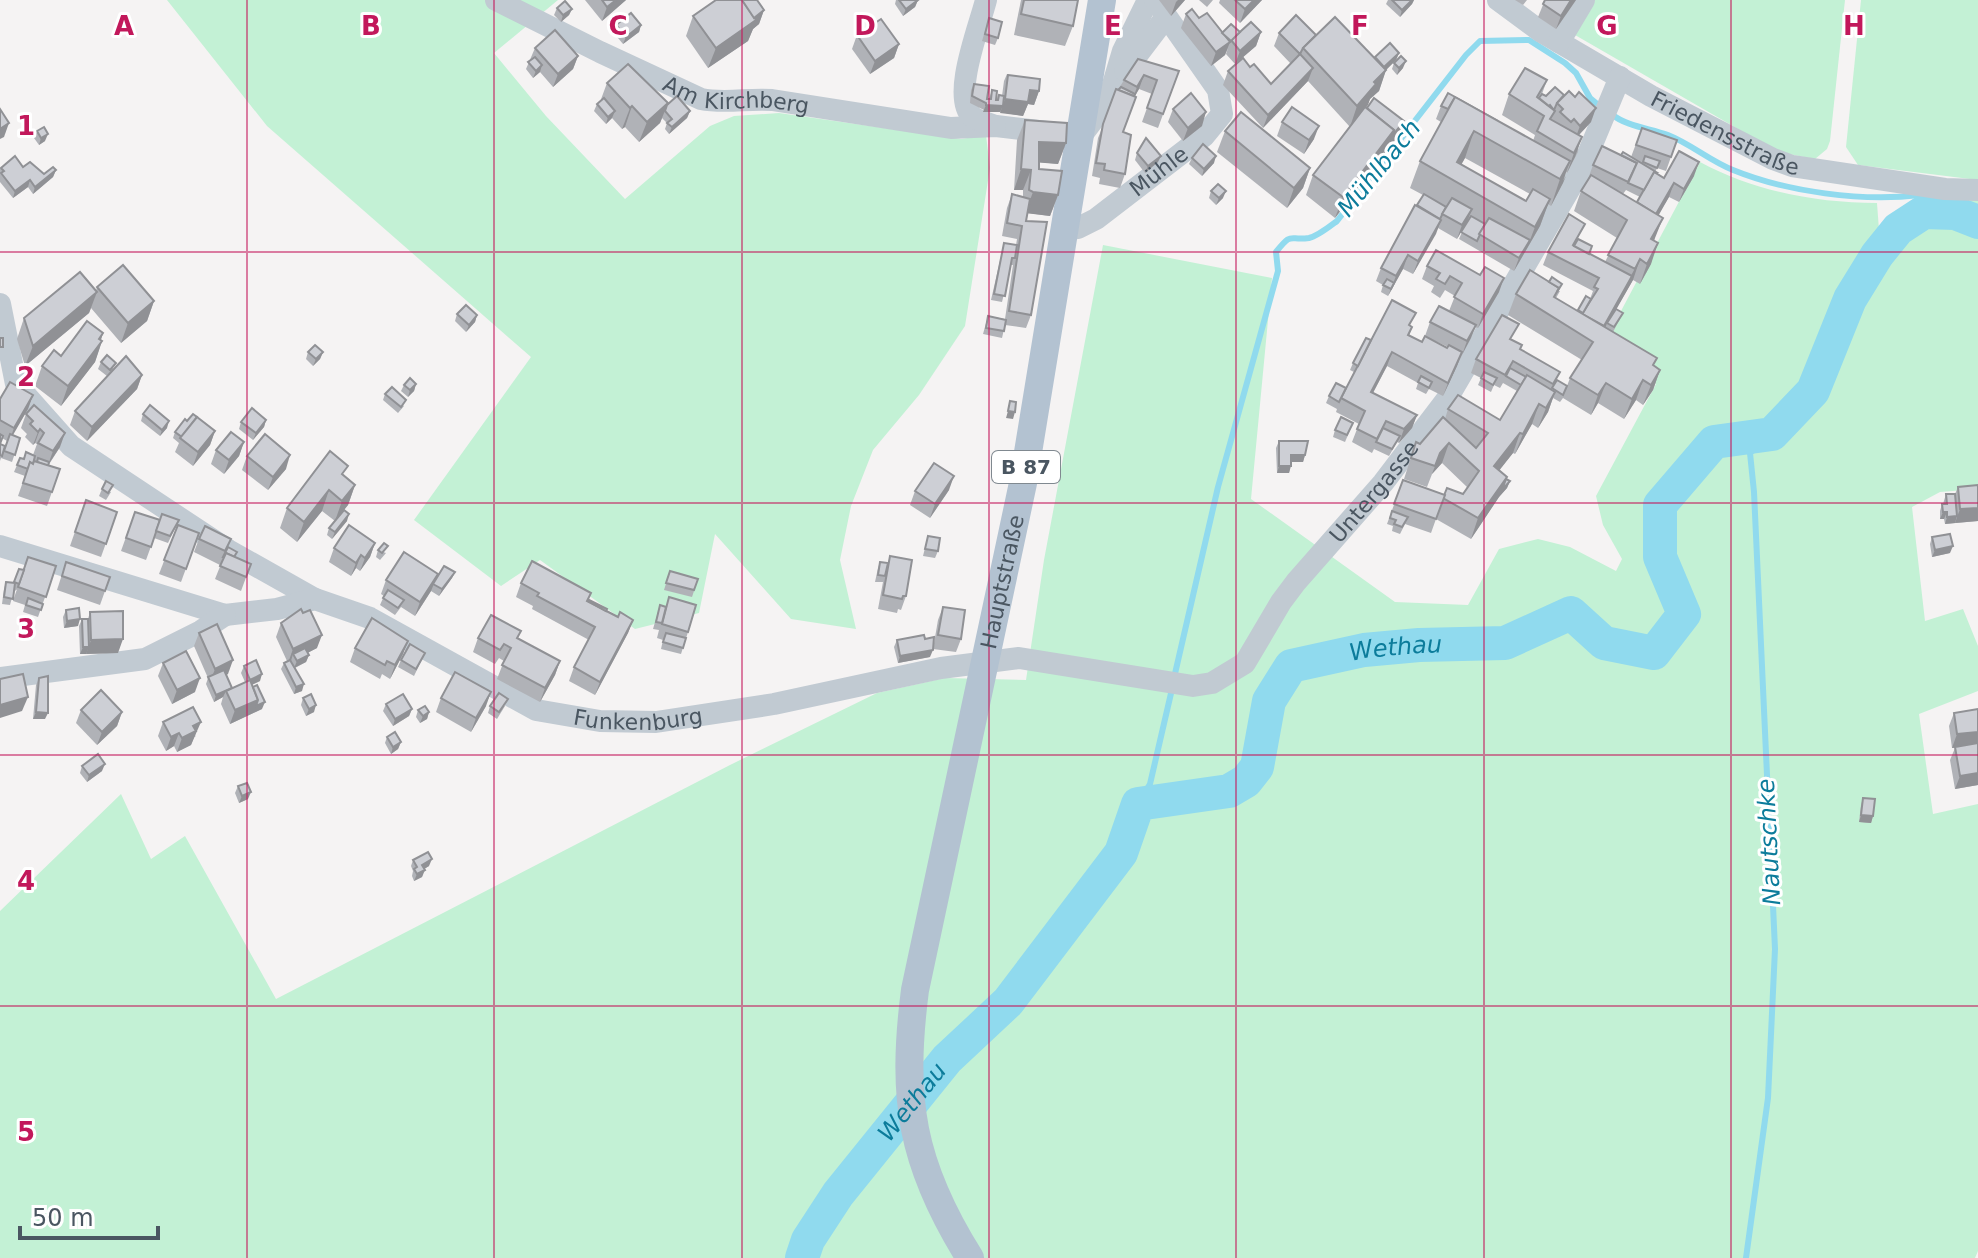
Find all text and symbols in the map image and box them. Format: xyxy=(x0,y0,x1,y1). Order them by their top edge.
text: A xyxy=(114,11,134,41)
text: B xyxy=(361,11,381,41)
text: C xyxy=(608,11,628,41)
text: D xyxy=(854,11,876,41)
text: E xyxy=(1104,11,1122,41)
text: F xyxy=(1351,11,1369,41)
text: G xyxy=(1596,11,1618,41)
text: H xyxy=(1843,11,1865,41)
street label: Am Kirchberg xyxy=(659,71,811,119)
street label: Friedensstraße xyxy=(1647,86,1801,180)
text: 1 xyxy=(17,111,35,141)
water label: Mühlbach xyxy=(1332,114,1426,222)
street label: Mühle xyxy=(1125,141,1193,202)
text: 2 xyxy=(17,362,35,392)
street label: Untergasse xyxy=(1325,436,1424,548)
road number: B 87 xyxy=(992,451,1060,483)
street label: Hauptstraße xyxy=(976,512,1029,651)
text: 3 xyxy=(17,614,35,644)
water label: Wethau xyxy=(1346,630,1442,667)
street label: Funkenburg xyxy=(572,703,704,735)
water label: Nautschke xyxy=(1752,778,1786,906)
text: 4 xyxy=(17,866,35,896)
water label: Wethau xyxy=(872,1057,952,1147)
text: 5 xyxy=(17,1117,35,1147)
scale bar xyxy=(20,1190,158,1240)
text: 50 m xyxy=(32,1204,94,1232)

